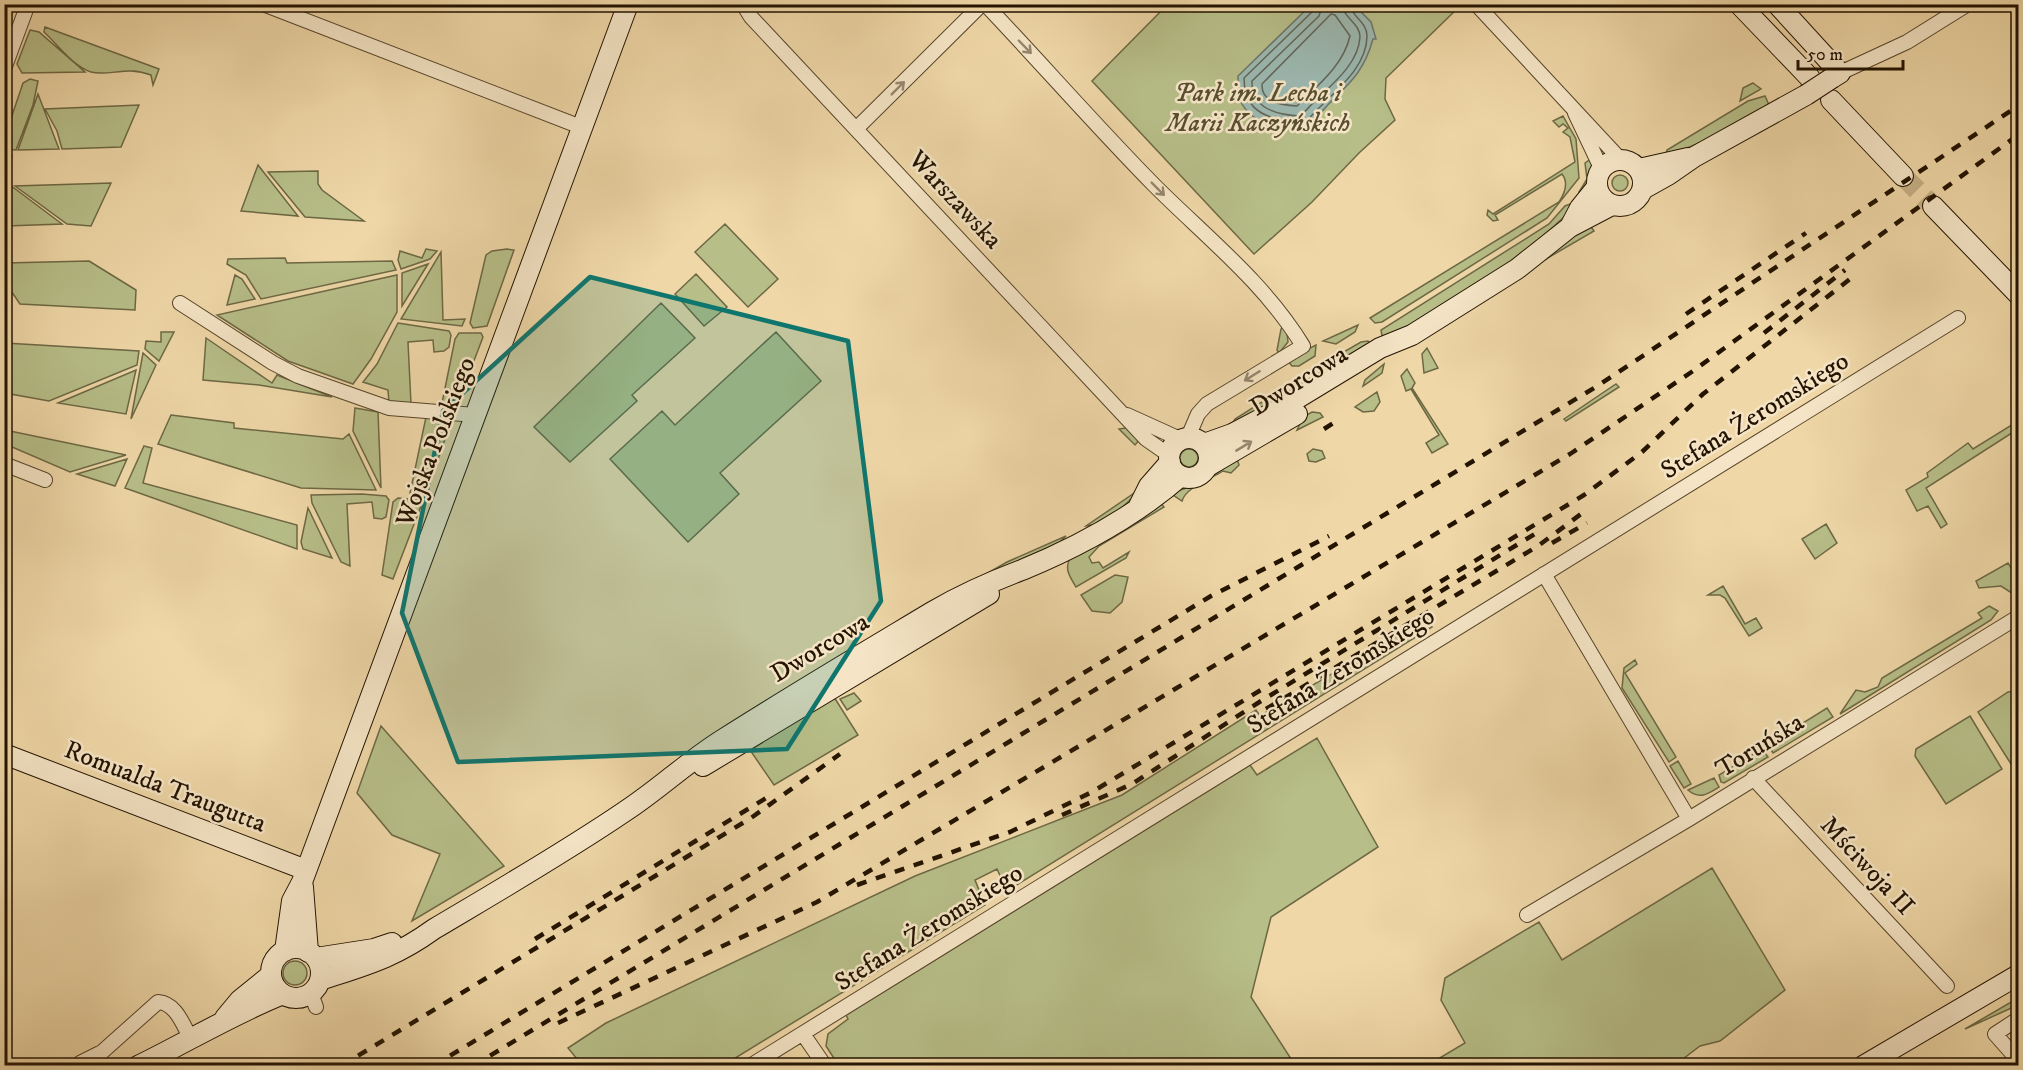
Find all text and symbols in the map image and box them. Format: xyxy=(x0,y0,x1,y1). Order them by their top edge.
scale bar xyxy=(1798,33,1903,71)
one-way arrow xyxy=(1018,39,1033,54)
text: 50 m xyxy=(1807,44,1843,66)
park label: Park im. Lecha i Marii Kaczyńskich xyxy=(1164,77,1350,140)
one-way arrow xyxy=(890,81,905,96)
street label: Warszawska xyxy=(900,143,1009,256)
one-way arrow xyxy=(1151,182,1166,196)
street label: Dworcowa xyxy=(1244,338,1354,424)
street label: Stefana Żeromskiego xyxy=(1655,345,1855,487)
street label: Wojska Polskiego xyxy=(388,353,483,532)
one-way arrow xyxy=(1244,370,1261,382)
one-way arrow xyxy=(1235,440,1252,452)
street label: Stefana Żeromskiego xyxy=(1241,600,1441,742)
street label: Dworcowa xyxy=(765,606,875,690)
street label: Toruńska xyxy=(1710,706,1810,786)
street label: Romualda Traugutta xyxy=(59,733,271,841)
street label: Mściwoja II xyxy=(1813,809,1921,923)
street label: Stefana Żeromskiego xyxy=(829,857,1029,999)

